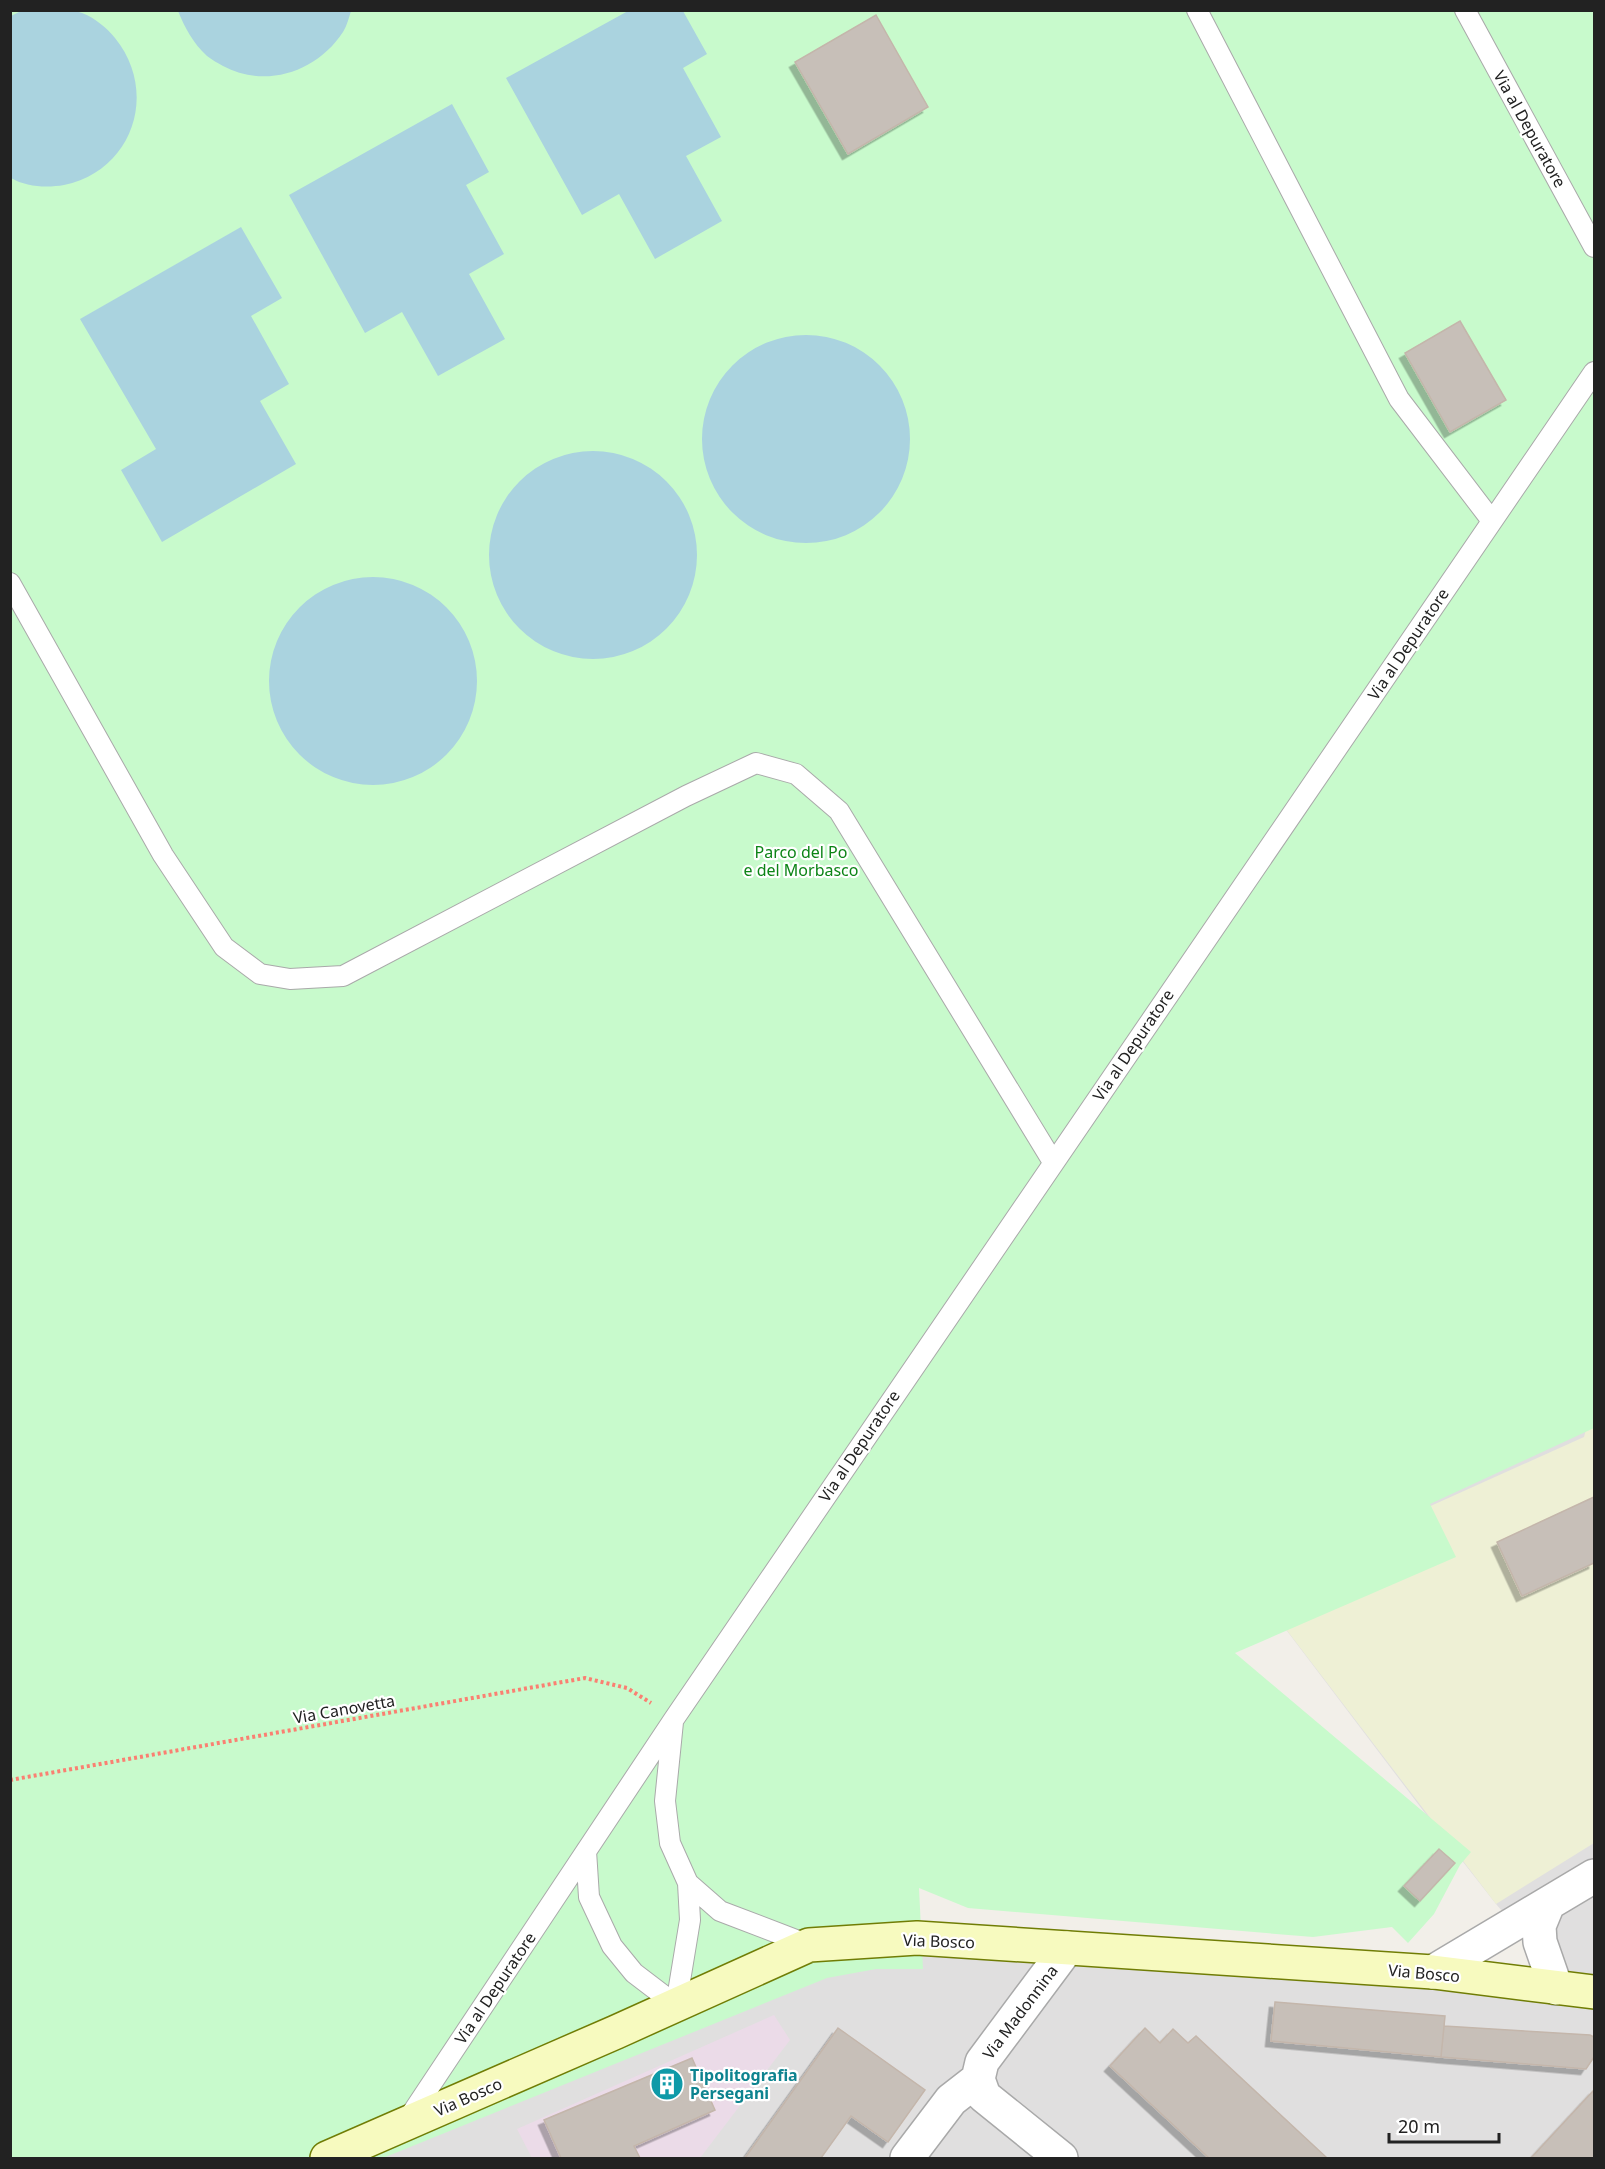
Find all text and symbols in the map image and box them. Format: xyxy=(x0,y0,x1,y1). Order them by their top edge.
street label: Via al Depuratore xyxy=(1489,67,1571,191)
street label: Via al Depuratore xyxy=(1362,584,1454,704)
park label: Parco del Po e del Morbasco xyxy=(744,841,858,881)
street label: Via al Depuratore xyxy=(1087,985,1179,1105)
street label: Via al Depuratore xyxy=(813,1386,905,1506)
street label: Via Canovetta xyxy=(291,1689,397,1729)
street label: Via al Depuratore xyxy=(449,1928,541,2048)
street label: Via Bosco xyxy=(903,1929,975,1953)
street label: Via Bosco xyxy=(1387,1959,1461,1987)
street label: Via Madonnina xyxy=(977,1960,1063,2064)
place label: Tipolitografia Persegani xyxy=(690,2064,798,2104)
building icon: Tipolitografia Persegani xyxy=(649,2066,685,2102)
street label: Via Bosco xyxy=(431,2072,505,2122)
scale bar xyxy=(1389,2106,1498,2144)
text: 20 m xyxy=(1398,2114,1440,2138)

